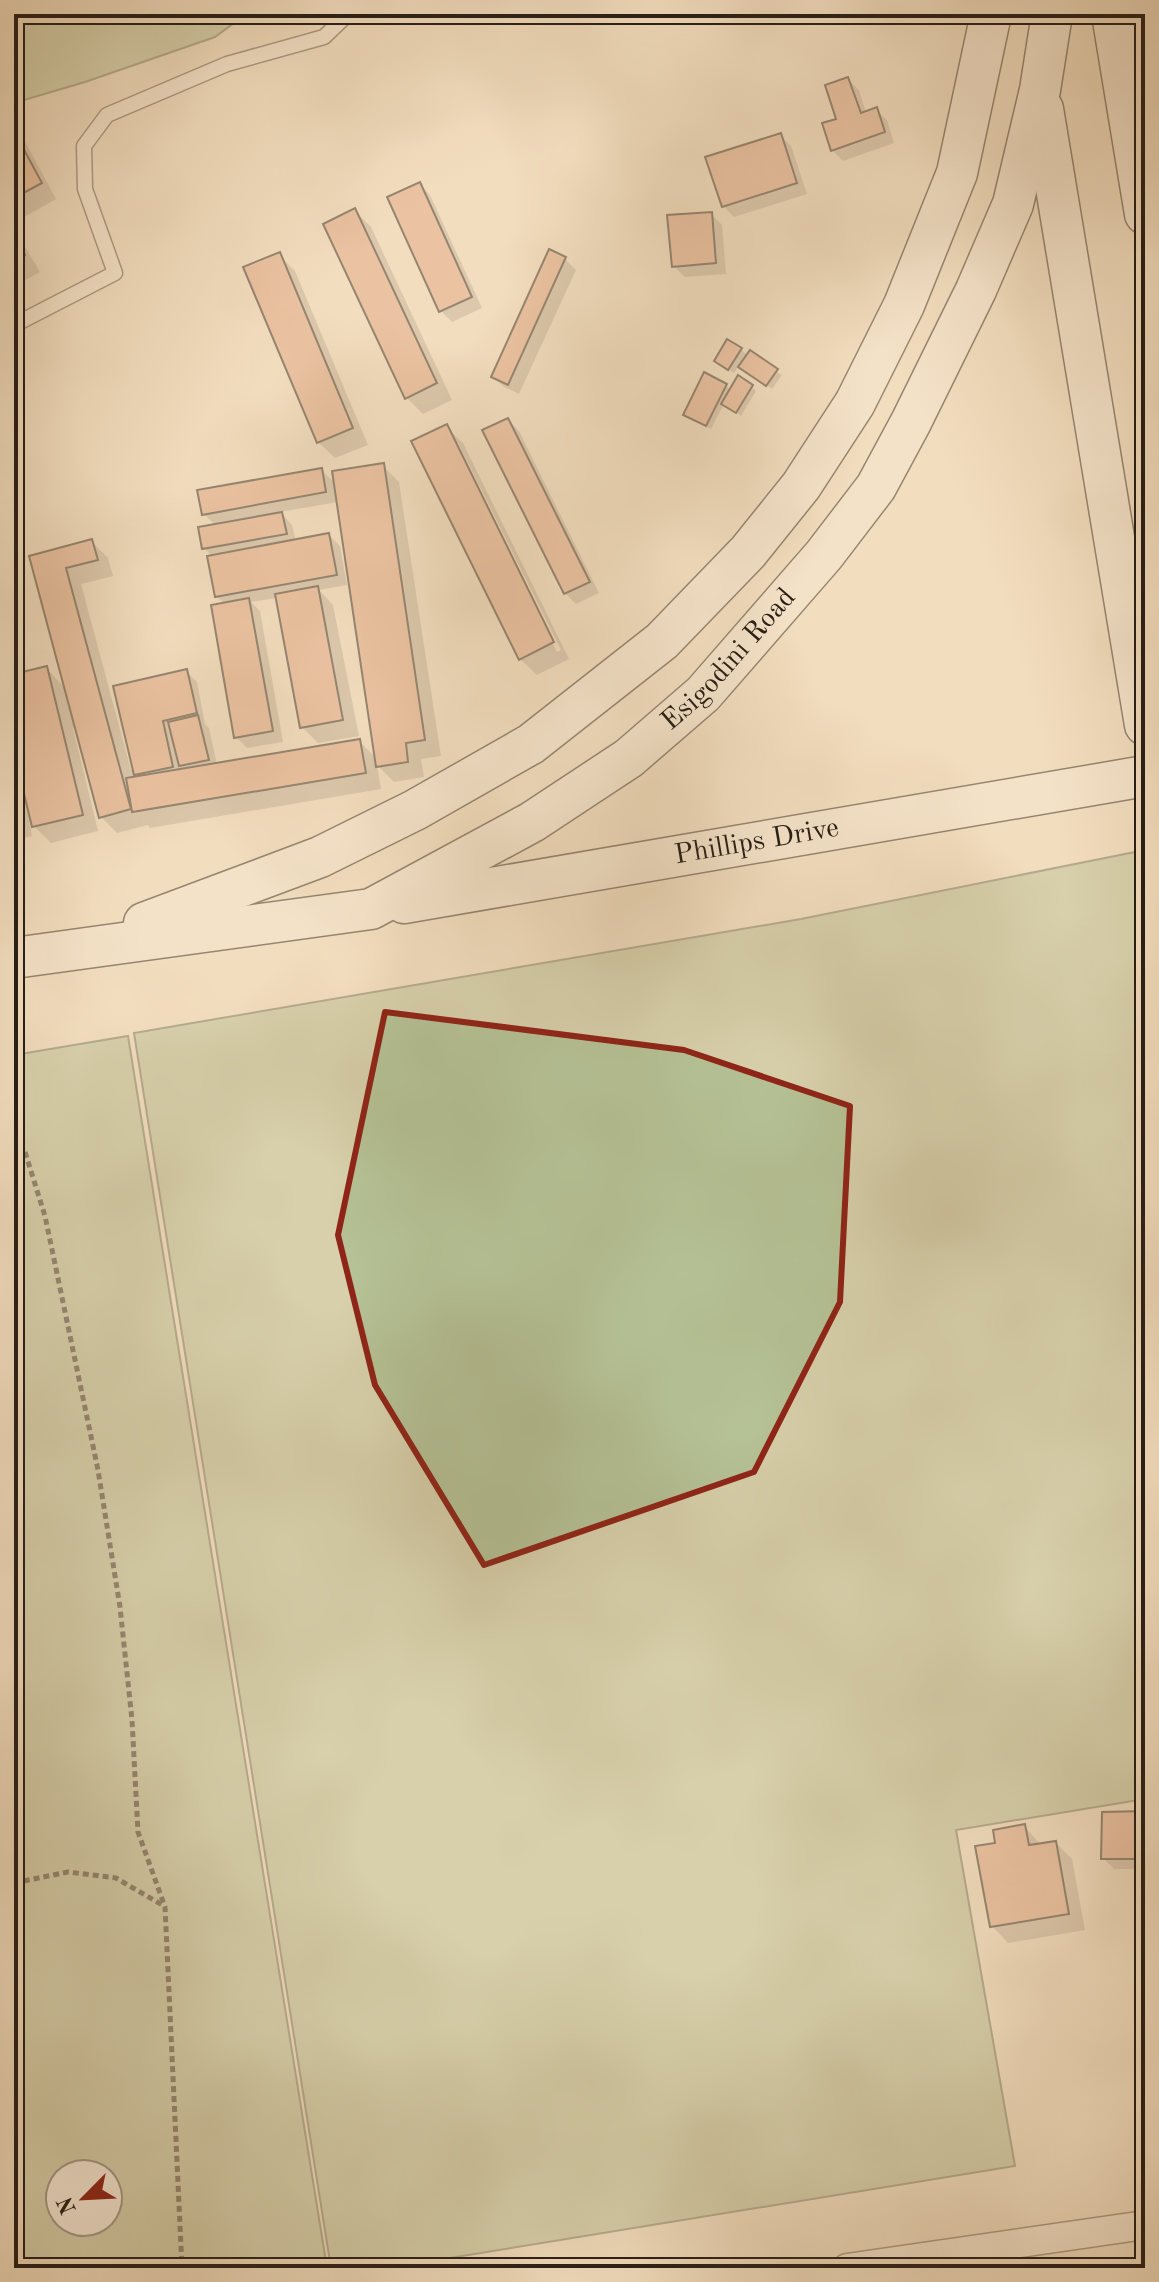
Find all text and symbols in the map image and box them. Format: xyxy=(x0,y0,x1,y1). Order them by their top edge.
street label: Esigodini Road xyxy=(657,584,802,737)
street label: Phillips Drive xyxy=(673,815,841,870)
north arrow xyxy=(44,2158,124,2238)
text: N xyxy=(54,2193,81,2217)

